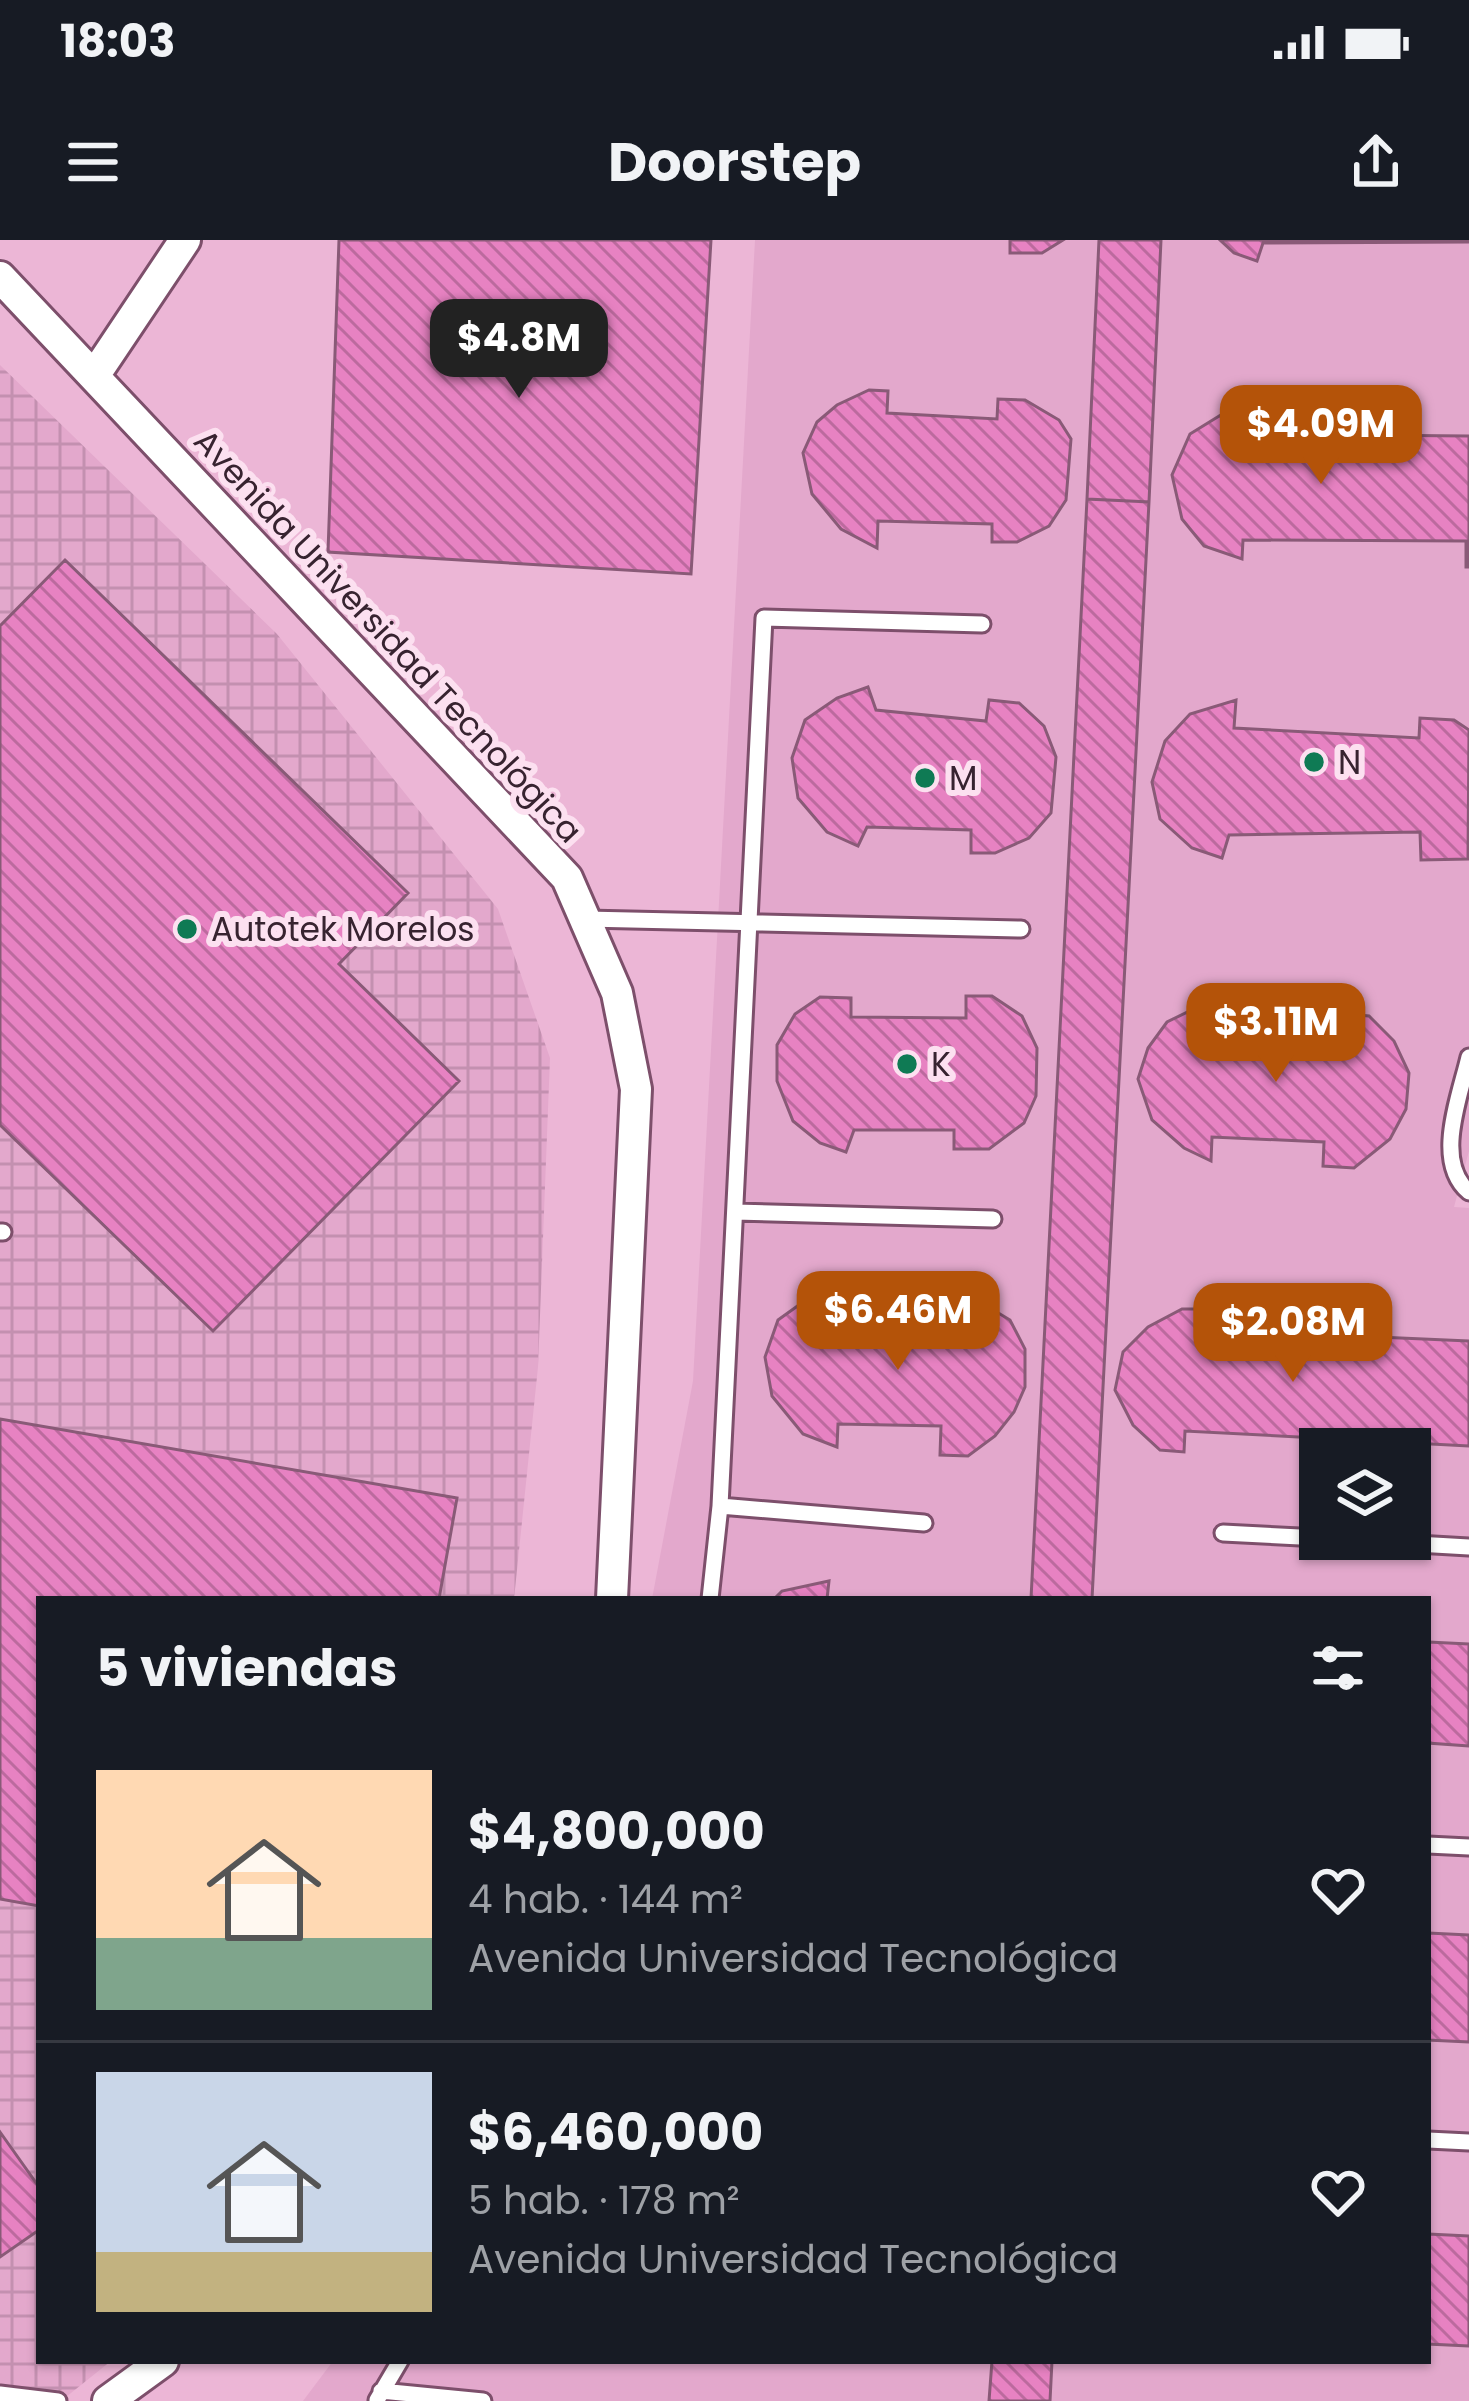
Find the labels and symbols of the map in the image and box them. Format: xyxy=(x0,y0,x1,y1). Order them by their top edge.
pin: $4.8M xyxy=(435,299,603,401)
pin: $4.09M xyxy=(1223,385,1419,487)
street label: Avenida Universidad Tecnológica xyxy=(183,419,593,853)
place label: N xyxy=(1338,739,1361,786)
marker: N xyxy=(1301,749,1327,775)
place label: M xyxy=(949,755,977,802)
marker: M xyxy=(912,765,938,791)
place label: Autotek Morelos xyxy=(211,906,475,953)
marker: Autotek Morelos xyxy=(174,916,200,942)
pin: $3.11M xyxy=(1178,983,1374,1085)
place label: K xyxy=(931,1041,951,1088)
marker: K xyxy=(894,1051,920,1077)
pin: $6.46M xyxy=(800,1271,996,1373)
pin: $2.08M xyxy=(1195,1283,1391,1385)

